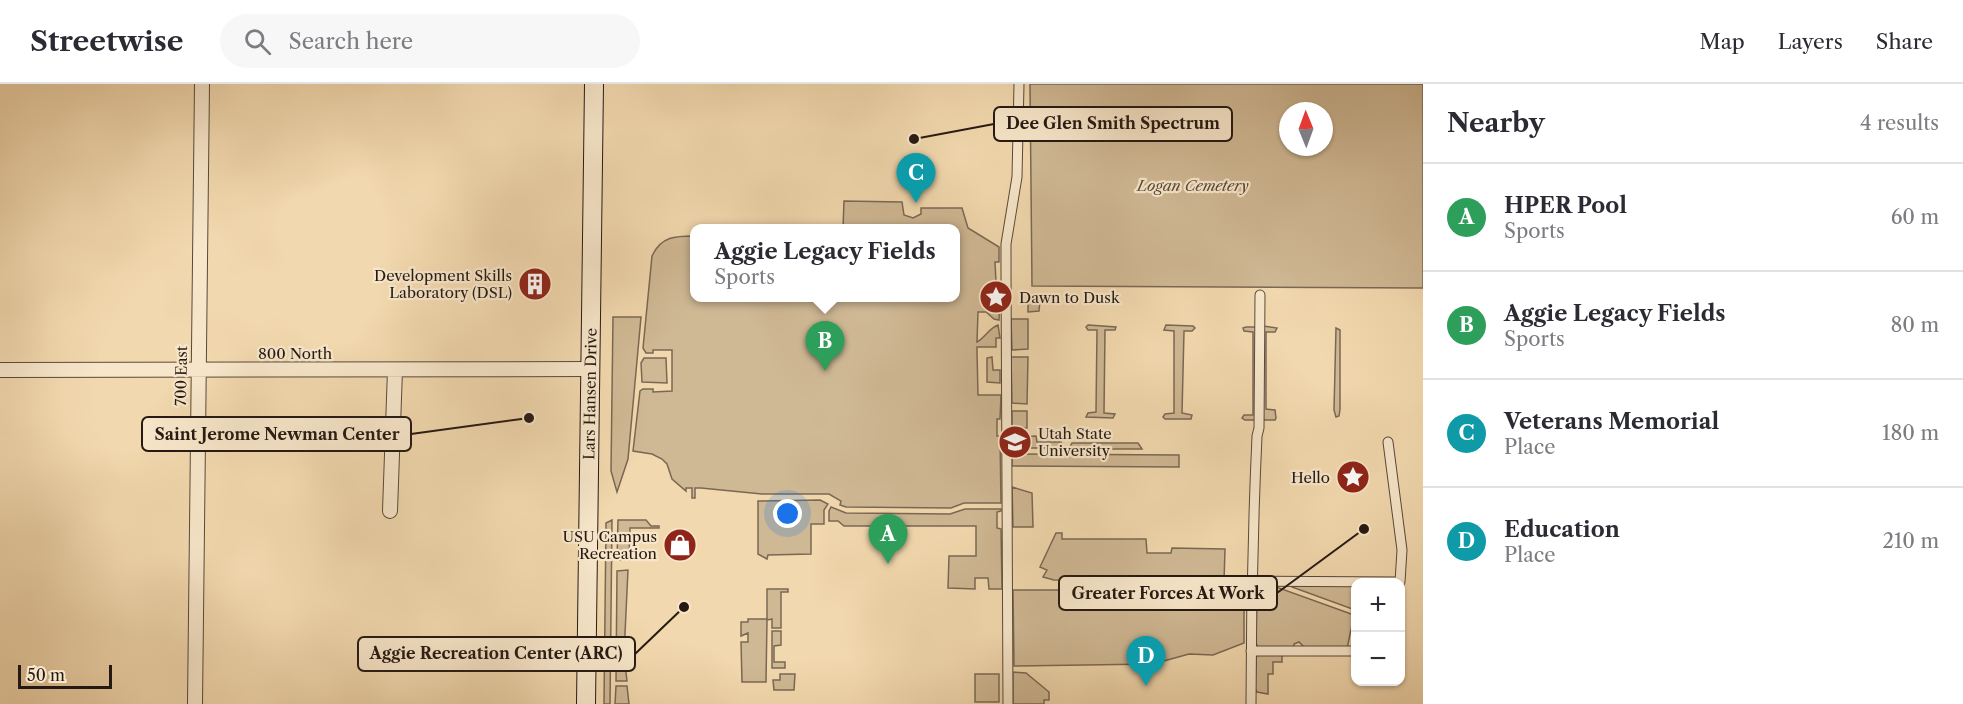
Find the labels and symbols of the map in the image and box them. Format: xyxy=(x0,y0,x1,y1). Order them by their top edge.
north arrow xyxy=(1279,102,1333,156)
callout: Dee Glen Smith Spectrum xyxy=(994,107,1232,141)
text: Dee Glen Smith Spectrum xyxy=(1006,113,1220,133)
pin: C xyxy=(896,154,936,203)
park label: Logan Cemetery xyxy=(1136,176,1249,195)
place label: Development Skills Laboratory (DSL) xyxy=(374,266,512,302)
building icon: Development Skills Laboratory (DSL) xyxy=(517,266,553,302)
place icon: Dawn to Dusk xyxy=(978,279,1014,315)
place label: Dawn to Dusk xyxy=(1019,288,1121,307)
pin: B xyxy=(806,322,844,371)
street label: Lars Hansen Drive xyxy=(579,328,601,460)
street label: 800 North xyxy=(258,344,333,363)
street label: 700 East xyxy=(171,345,191,406)
callout: Saint Jerome Newman Center xyxy=(142,417,411,451)
text: Saint Jerome Newman Center xyxy=(155,424,400,444)
school or university icon: Utah State University xyxy=(997,424,1033,460)
place label: Utah State University xyxy=(1038,424,1112,460)
place icon: Hello xyxy=(1335,459,1371,495)
place label: Hello xyxy=(1291,468,1330,487)
your location xyxy=(773,499,802,528)
pin: A xyxy=(868,514,908,564)
place label: USU Campus Recreation xyxy=(562,527,658,563)
shop icon: USU Campus Recreation xyxy=(662,527,698,563)
callout: Greater Forces At Work xyxy=(1059,576,1277,610)
text: Greater Forces At Work xyxy=(1071,583,1265,603)
pin: D xyxy=(1126,636,1166,686)
callout: Aggie Recreation Center (ARC) xyxy=(358,637,635,671)
text: Aggie Recreation Center (ARC) xyxy=(369,643,622,663)
scale bar xyxy=(18,662,112,690)

